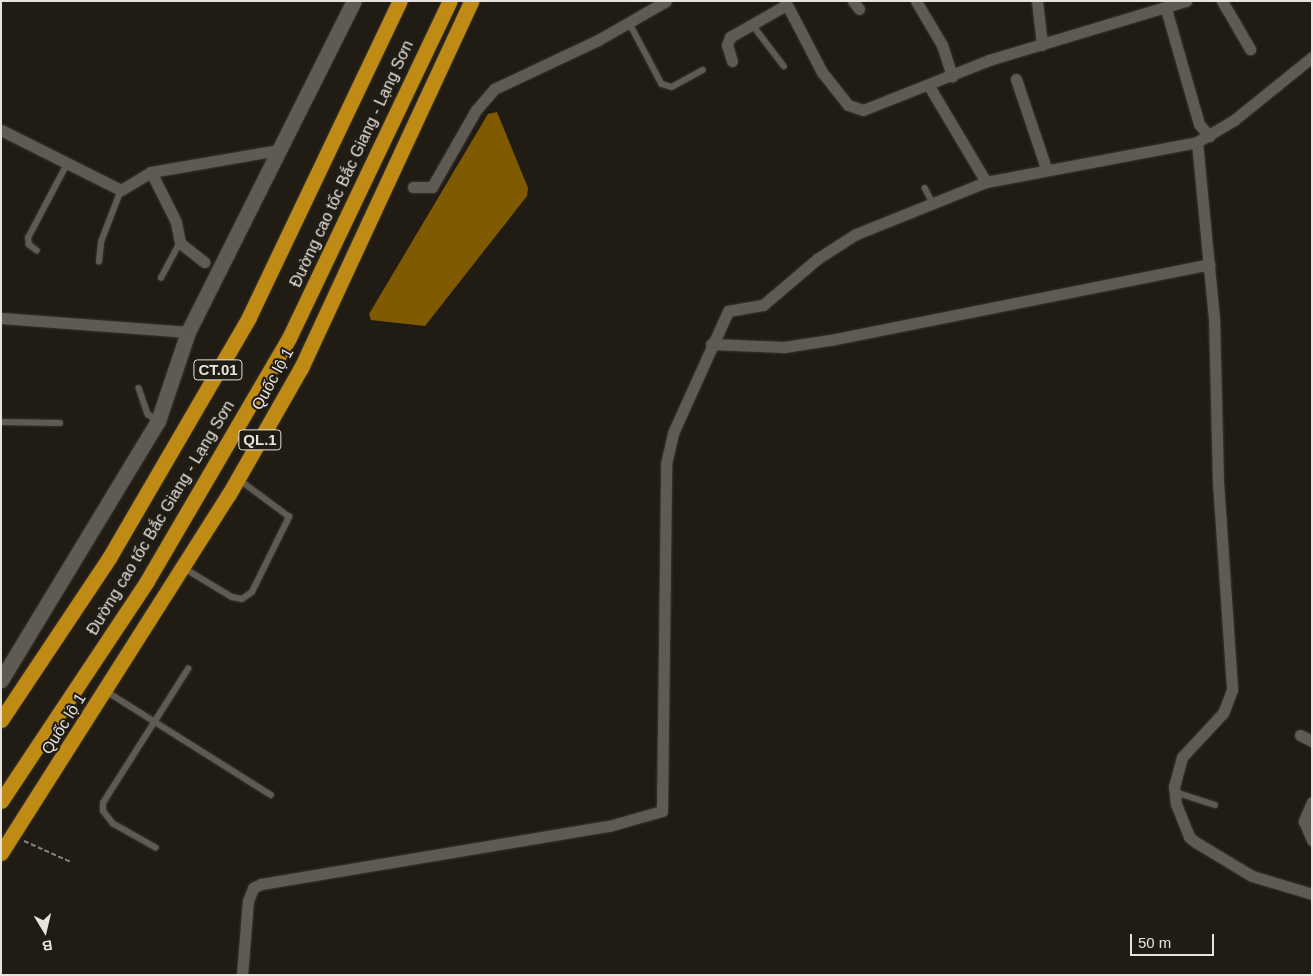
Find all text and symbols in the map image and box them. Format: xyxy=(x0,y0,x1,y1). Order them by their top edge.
street label: Đường cao tốc Bắc Giang - Lạng Sơn xyxy=(286,38,418,290)
street label: Quốc lộ 1 xyxy=(248,344,298,414)
road number: CT.01 xyxy=(193,358,243,382)
street label: Đường cao tốc Bắc Giang - Lạng Sơn xyxy=(83,397,239,639)
road number: QL.1 xyxy=(238,428,282,452)
street label: Quốc lộ 1 xyxy=(38,690,90,758)
north arrow xyxy=(20,906,70,956)
scale bar xyxy=(1133,924,1217,956)
text: 50 m xyxy=(1138,934,1171,951)
text: B xyxy=(41,937,54,955)

